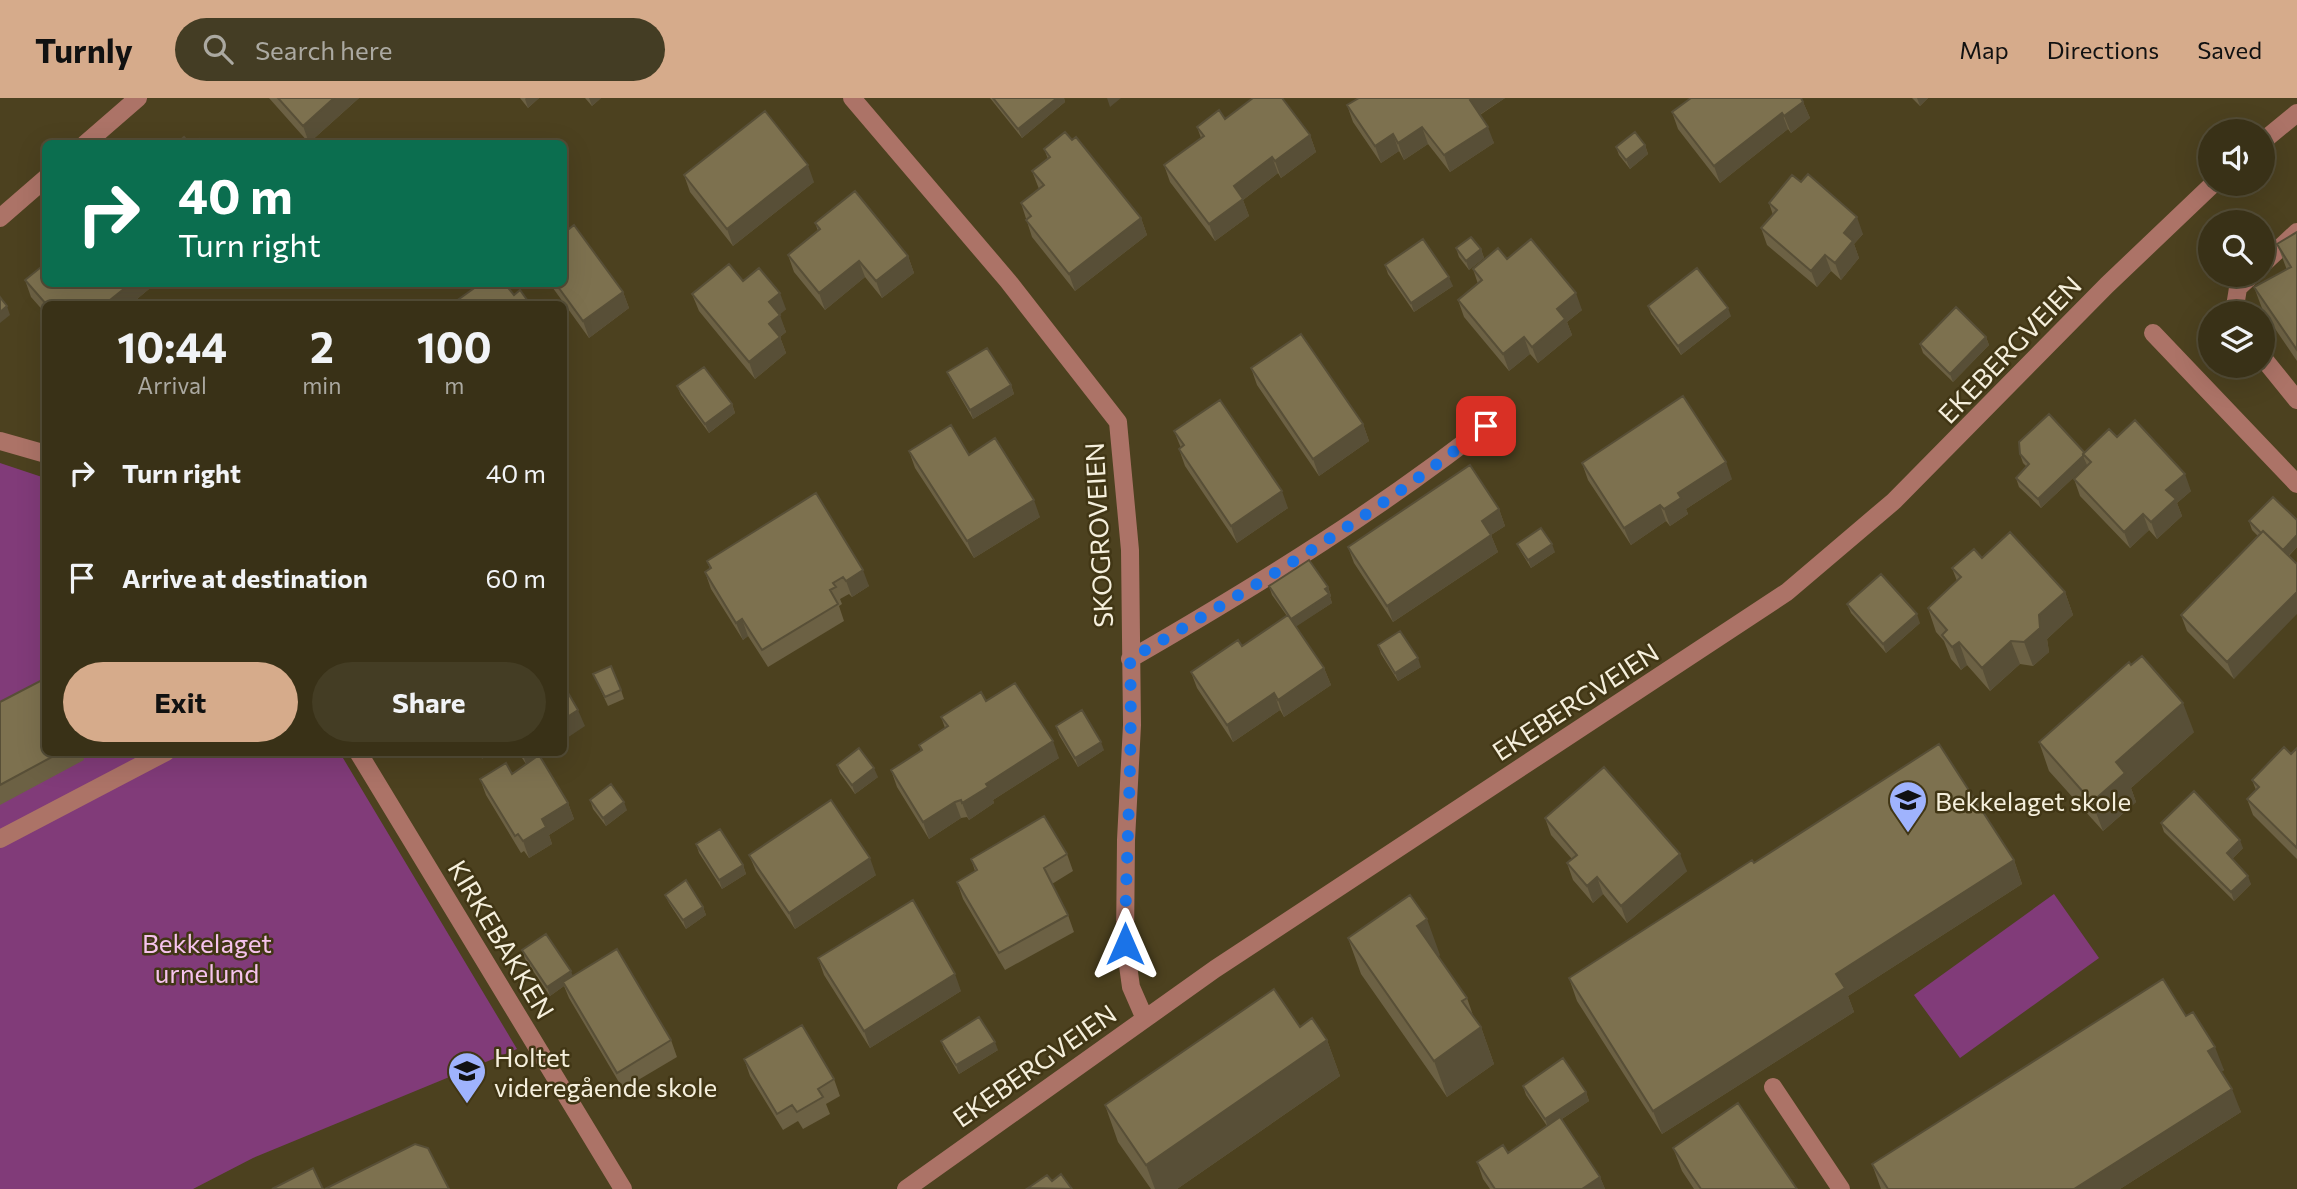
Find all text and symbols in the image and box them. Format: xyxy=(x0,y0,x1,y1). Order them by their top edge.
search box xyxy=(175,18,665,81)
text: Turnly xyxy=(35,29,133,70)
icon: search xyxy=(199,30,237,68)
text: Search here xyxy=(255,34,392,65)
text: Map xyxy=(1959,35,2009,64)
text: Directions xyxy=(2047,35,2159,64)
text: Saved xyxy=(2197,35,2262,64)
map controls xyxy=(2198,119,2275,378)
button: sound xyxy=(2198,119,2275,196)
text: 40 m xyxy=(178,164,293,224)
icon: right xyxy=(63,168,154,259)
button: search xyxy=(2198,210,2275,287)
text: Turn right xyxy=(178,224,321,264)
street label: EKEBERGVEIEN xyxy=(1931,269,2087,429)
button: layers xyxy=(2198,301,2275,378)
text: 10:44 xyxy=(117,320,227,372)
text: 2 xyxy=(310,320,334,372)
text: 100 xyxy=(417,320,492,372)
text: Arrival xyxy=(137,371,207,399)
text: min xyxy=(302,371,341,399)
text: m xyxy=(444,371,464,399)
pin xyxy=(1456,396,1516,456)
icon: arrive xyxy=(1467,407,1505,445)
street label: SKOGROVEIEN xyxy=(1078,442,1118,628)
icon: right xyxy=(63,454,101,492)
text: Turn right xyxy=(122,457,241,488)
text: 40 m xyxy=(486,457,546,488)
icon: arrive xyxy=(63,559,101,597)
text: Arrive at destination xyxy=(122,562,368,593)
text: 60 m xyxy=(486,562,546,593)
street label: EKEBERGVEIEN xyxy=(1486,636,1664,766)
button: Exit xyxy=(63,662,298,742)
button: Share xyxy=(312,662,546,742)
school or university icon: Bekkelaget skole xyxy=(1887,779,1929,834)
place label: Bekkelaget skole xyxy=(1935,785,2131,816)
street label: KIRKEBAKKEN xyxy=(442,854,562,1024)
position arrow xyxy=(1088,907,1162,981)
park label: Bekkelaget urnelund xyxy=(142,927,272,988)
street label: EKEBERGVEIEN xyxy=(946,997,1122,1133)
place label: Holtet videregående skole xyxy=(494,1041,717,1102)
school or university icon: Holtet videregående skole xyxy=(446,1050,488,1105)

